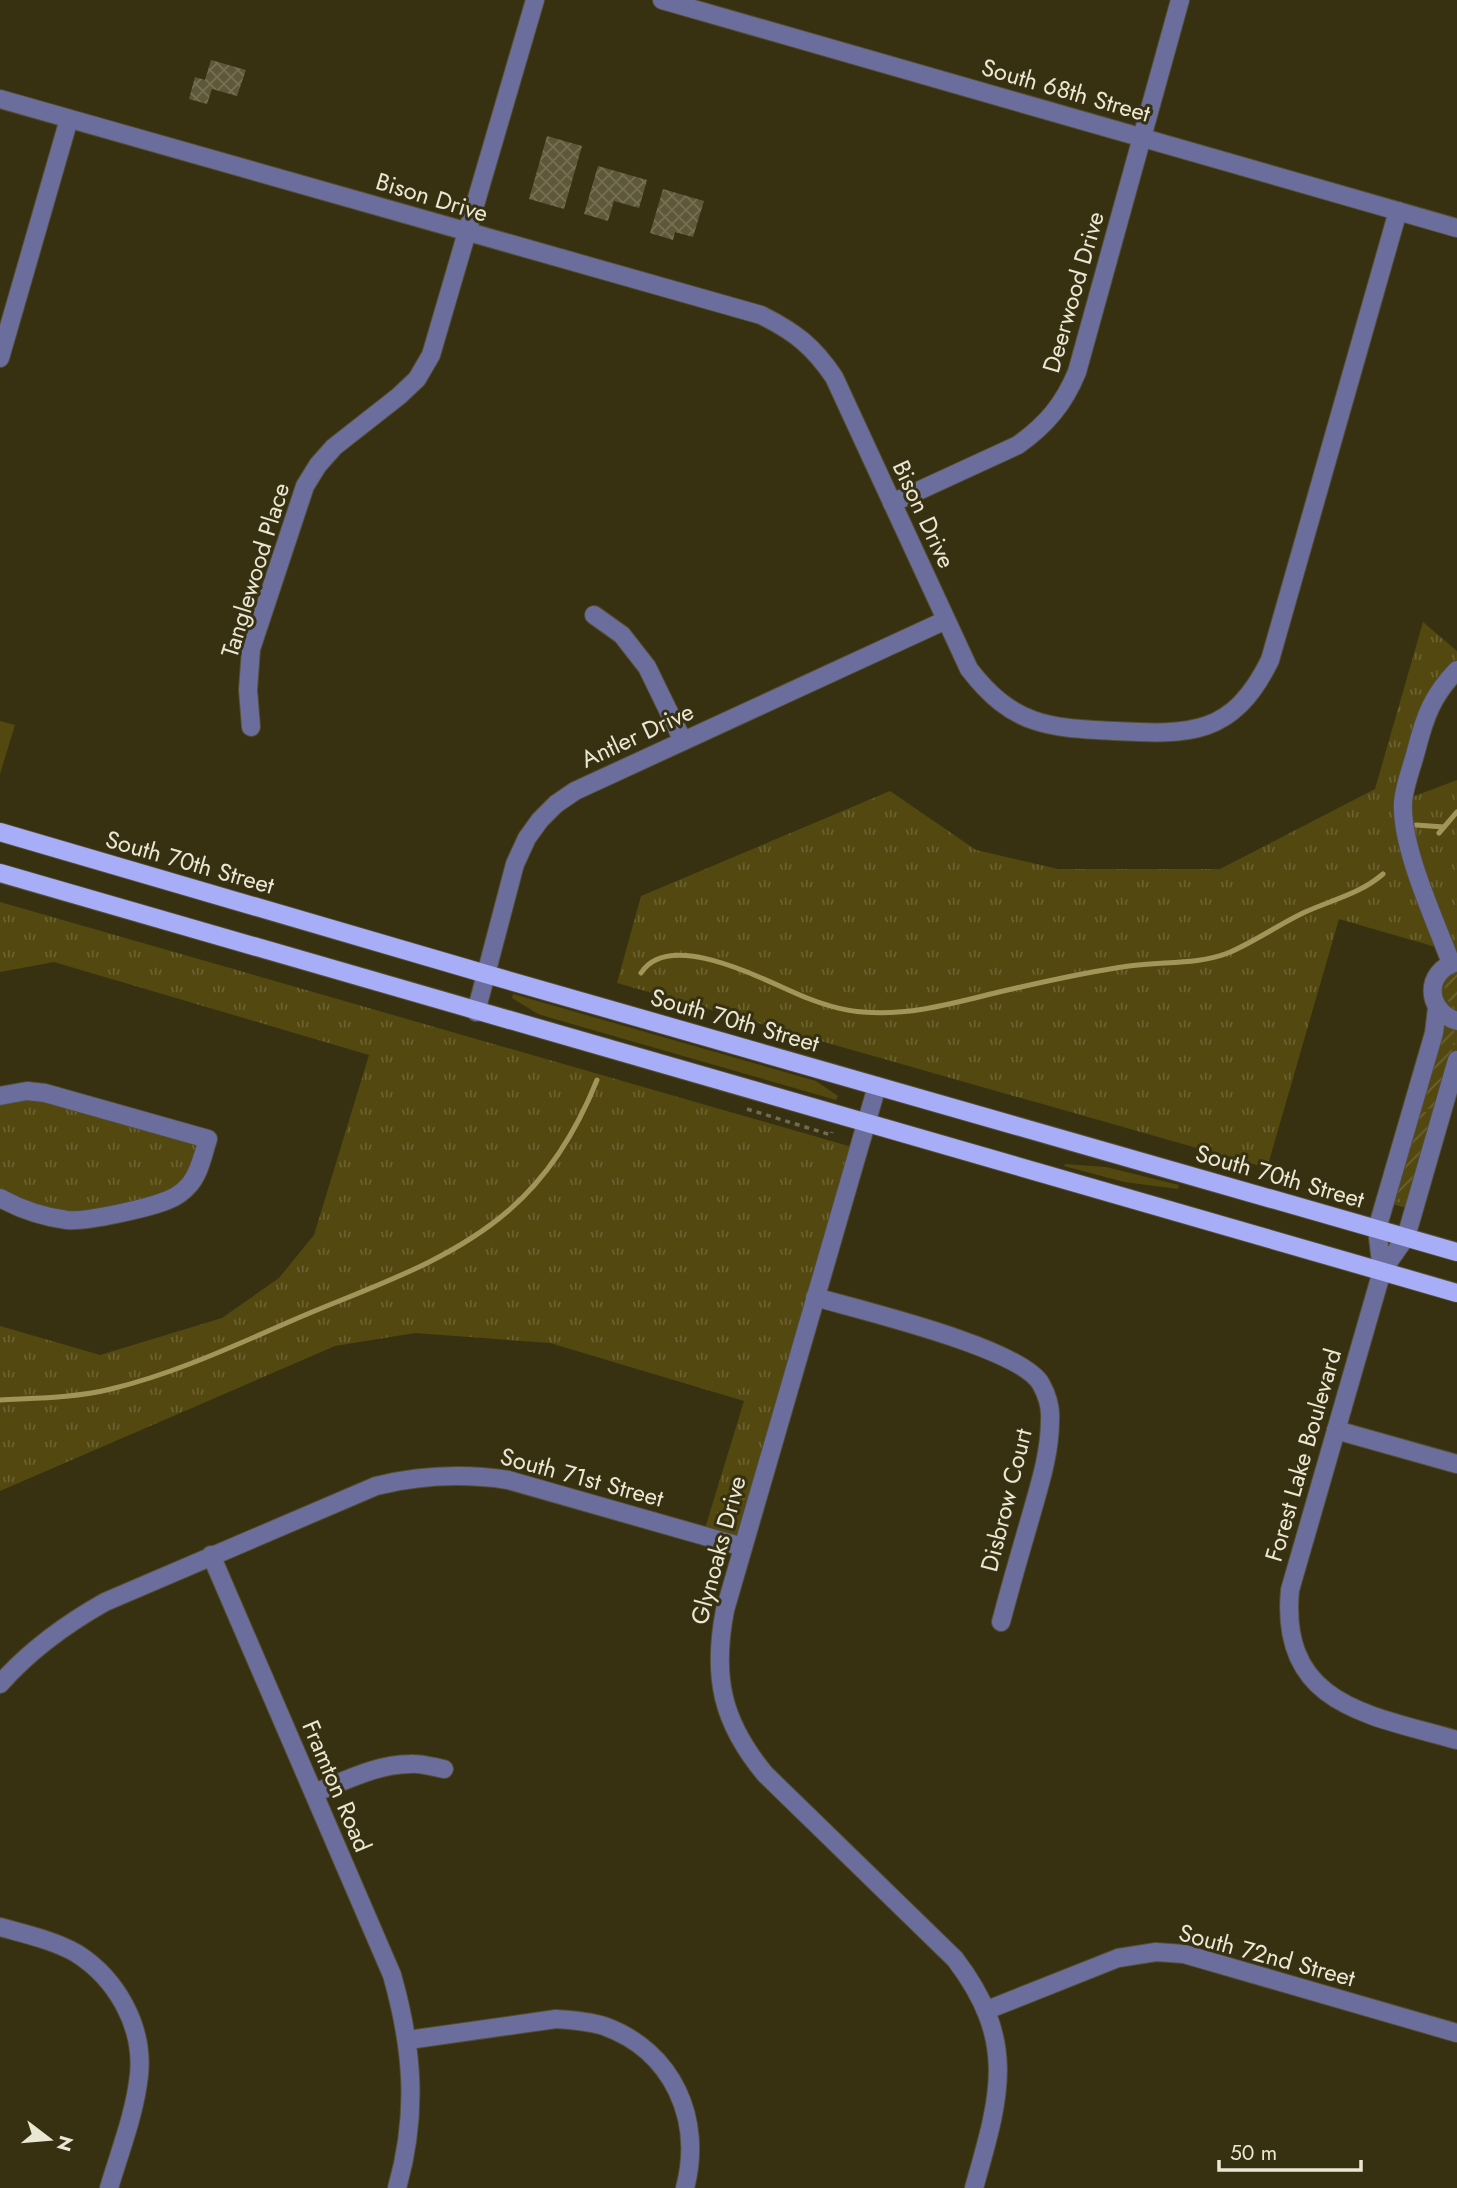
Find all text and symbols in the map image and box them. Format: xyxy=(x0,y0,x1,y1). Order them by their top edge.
street label: South 68th Street xyxy=(977,49,1155,131)
street label: Bison Drive xyxy=(372,163,492,231)
street label: Deerwood Drive xyxy=(1033,207,1113,377)
street label: Bison Drive xyxy=(884,454,964,574)
street label: Tanglewood Place xyxy=(212,478,298,662)
street label: Antler Drive xyxy=(575,694,699,776)
street label: South 70th Street xyxy=(101,821,279,903)
street label: South 70th Street xyxy=(646,979,824,1061)
street label: South 70th Street xyxy=(1191,1135,1369,1217)
street label: Forest Lake Boulevard xyxy=(1256,1344,1350,1566)
street label: Disbrow Court xyxy=(971,1425,1041,1575)
street label: South 71st Street xyxy=(496,1438,668,1516)
street label: Glynoaks Drive xyxy=(681,1472,755,1628)
street label: Framton Road xyxy=(293,1715,381,1857)
street label: South 72nd Street xyxy=(1175,1915,1359,1995)
north arrow xyxy=(14,2104,84,2174)
scale bar xyxy=(1219,2128,1361,2172)
text: N xyxy=(50,2133,80,2155)
text: 50 m xyxy=(1230,2138,1277,2168)

